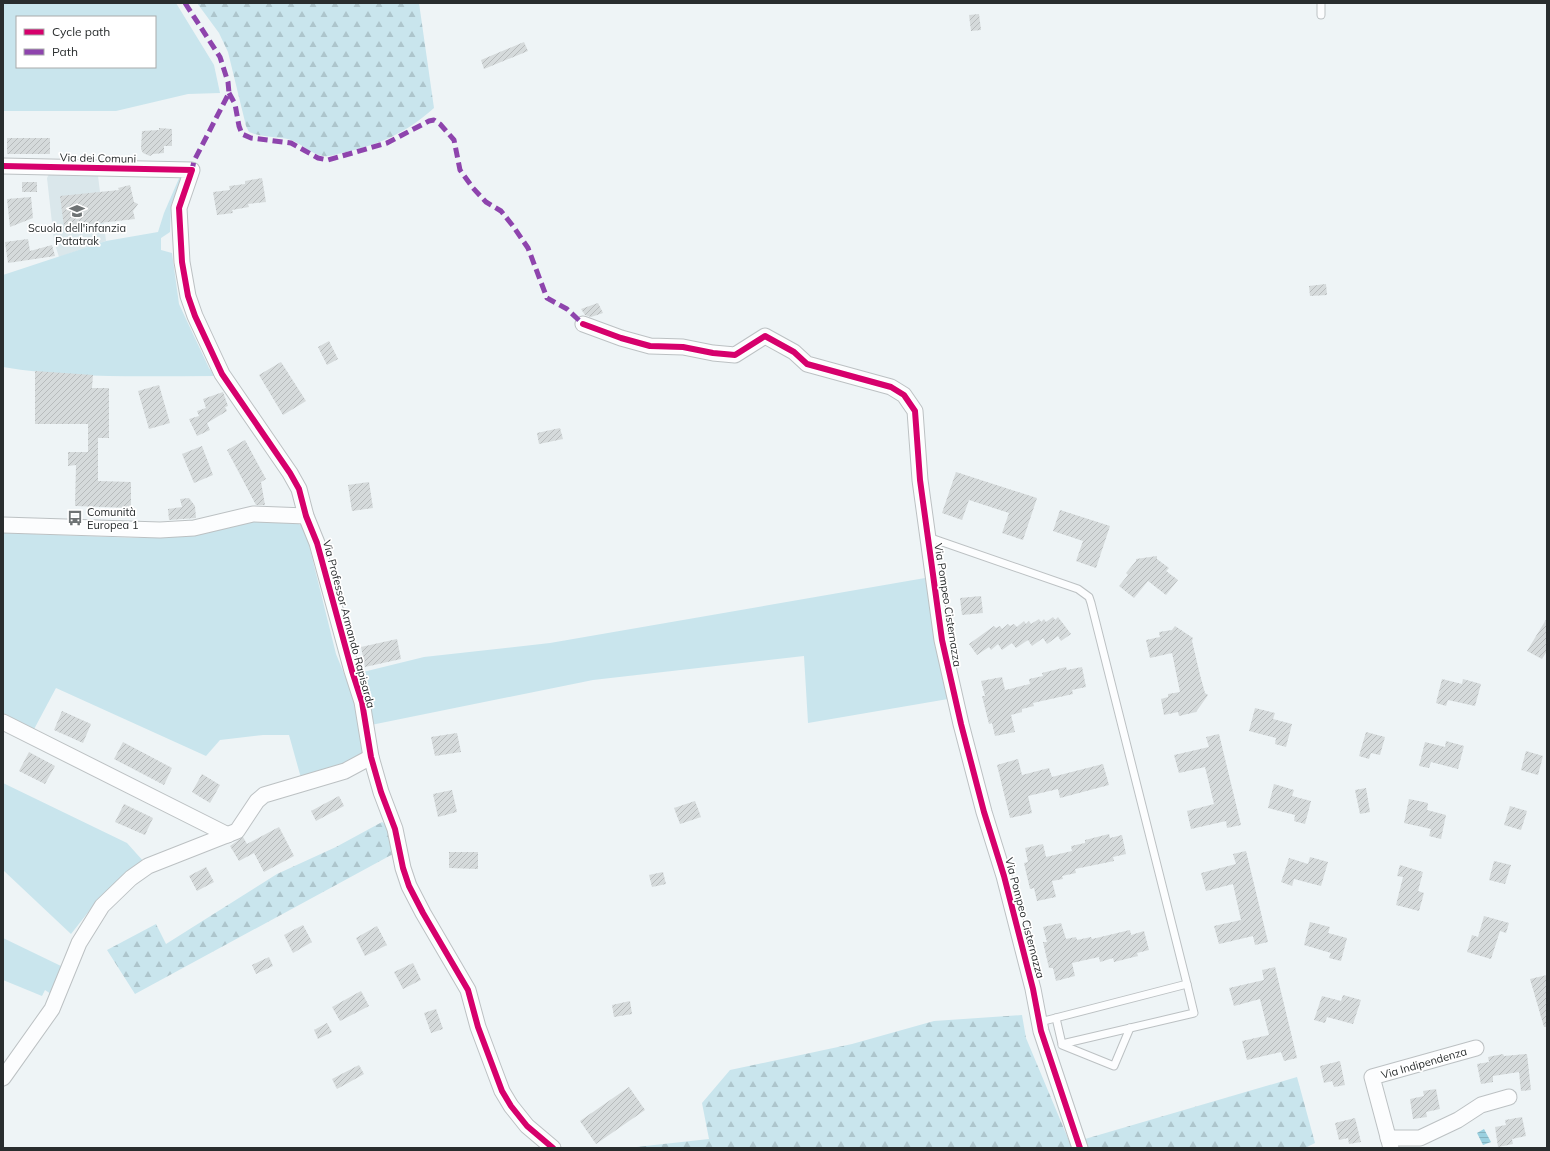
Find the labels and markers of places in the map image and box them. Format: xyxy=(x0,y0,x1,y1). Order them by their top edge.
school or university icon: Scuola dell'infanzia Patatrak xyxy=(68,202,86,220)
place label: Scuola dell'infanzia Patatrak xyxy=(28,221,126,248)
place label: Comunità Europea 1 xyxy=(87,505,139,532)
bus stop icon: Comunità Europea 1 xyxy=(66,509,84,527)

